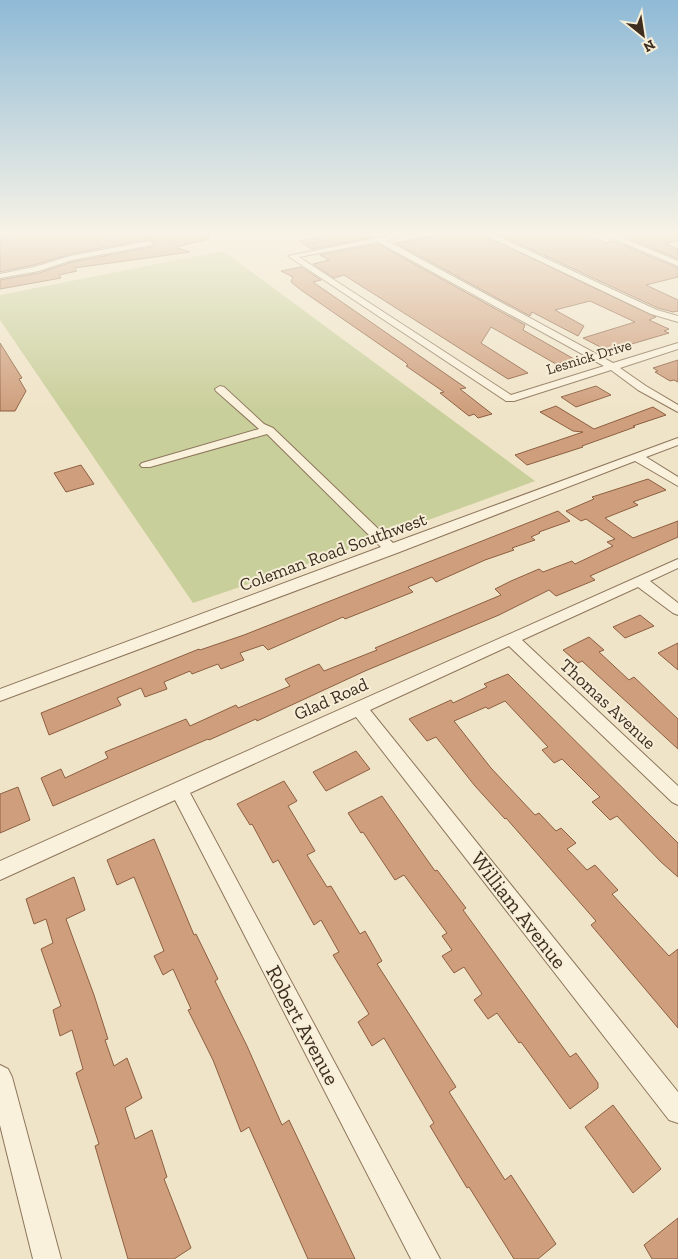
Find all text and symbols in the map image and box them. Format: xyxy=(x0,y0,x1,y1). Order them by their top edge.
north arrow xyxy=(618,10,668,60)
text: N xyxy=(640,36,658,56)
street label: Lesnick Drive xyxy=(544,336,634,378)
street label: Coleman Road Southwest xyxy=(236,508,430,596)
street label: Thomas Avenue xyxy=(555,654,661,754)
street label: Glad Road xyxy=(291,673,371,725)
street label: William Avenue xyxy=(466,847,572,973)
street label: Robert Avenue xyxy=(261,961,345,1089)

